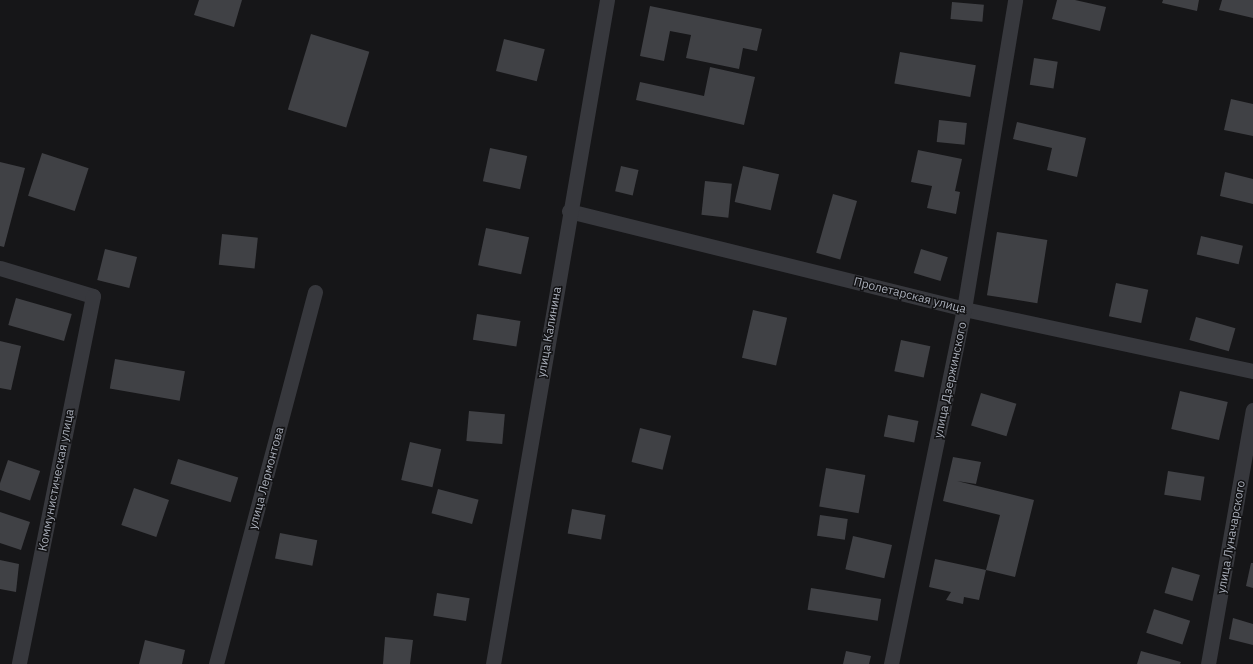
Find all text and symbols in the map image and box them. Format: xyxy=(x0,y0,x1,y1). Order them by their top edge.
street label: Пролетарская улица xyxy=(852,274,968,316)
street label: улица Калинина xyxy=(534,285,564,379)
street label: улица Дзержинского xyxy=(931,321,969,439)
street label: Коммунистическая улица xyxy=(35,408,77,552)
street label: улица Лермонтова xyxy=(245,425,287,531)
street label: улица Луначарского xyxy=(1214,479,1248,595)

